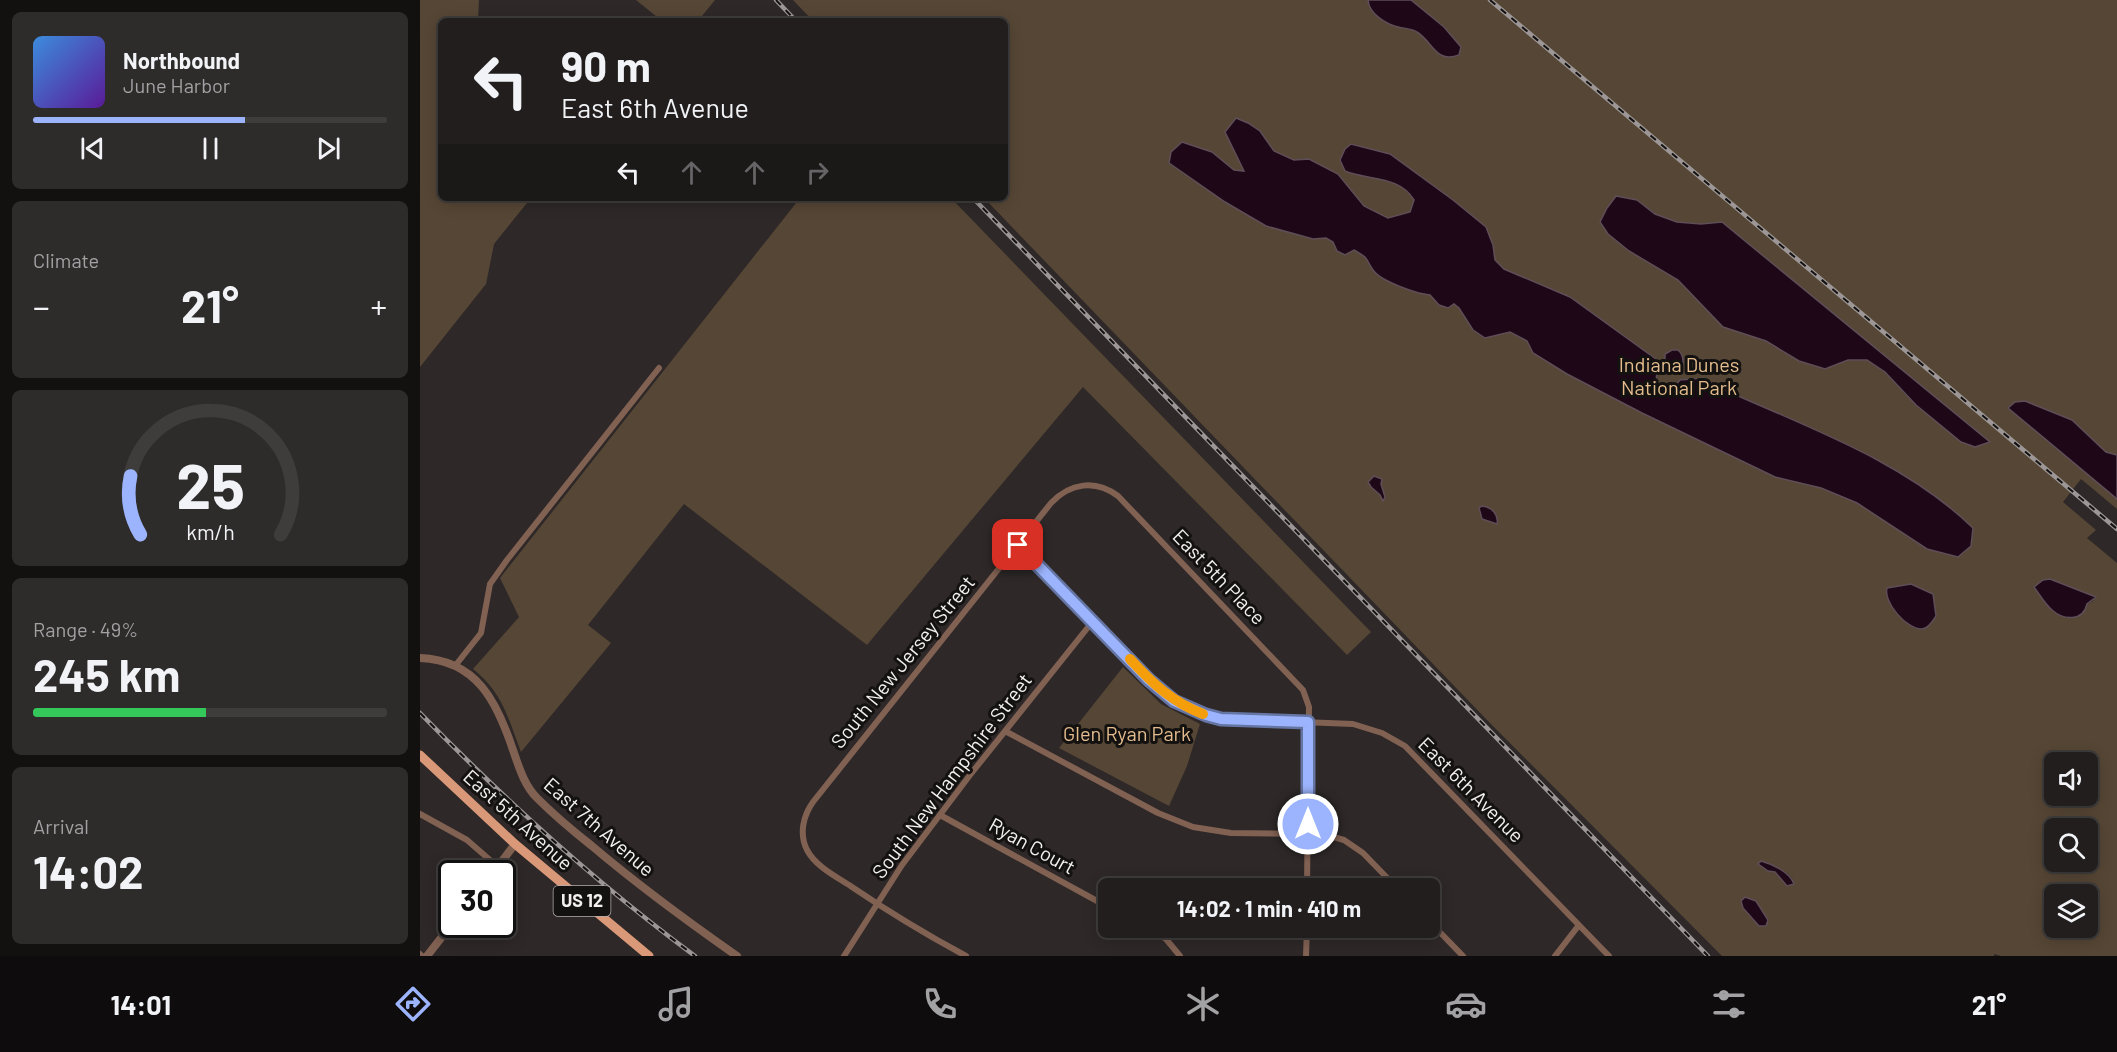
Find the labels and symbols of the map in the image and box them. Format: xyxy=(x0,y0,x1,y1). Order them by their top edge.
park label: Indiana Dunes National Park xyxy=(1619,352,1739,399)
pin xyxy=(992,519,1043,570)
street label: East 5th Place xyxy=(1168,524,1271,629)
street label: South New Jersey Street xyxy=(825,570,979,752)
street label: South New Hampshire Street xyxy=(866,668,1036,883)
park label: Glen Ryan Park xyxy=(1063,721,1191,745)
street label: East 6th Avenue xyxy=(1414,732,1529,847)
street label: East 5th Avenue xyxy=(459,764,578,875)
street label: East 7th Avenue xyxy=(540,772,660,881)
position arrow xyxy=(1276,792,1340,856)
street label: Ryan Court xyxy=(985,812,1080,879)
speed limit sign: 30 xyxy=(438,860,516,938)
road number: US 12 xyxy=(554,886,610,916)

